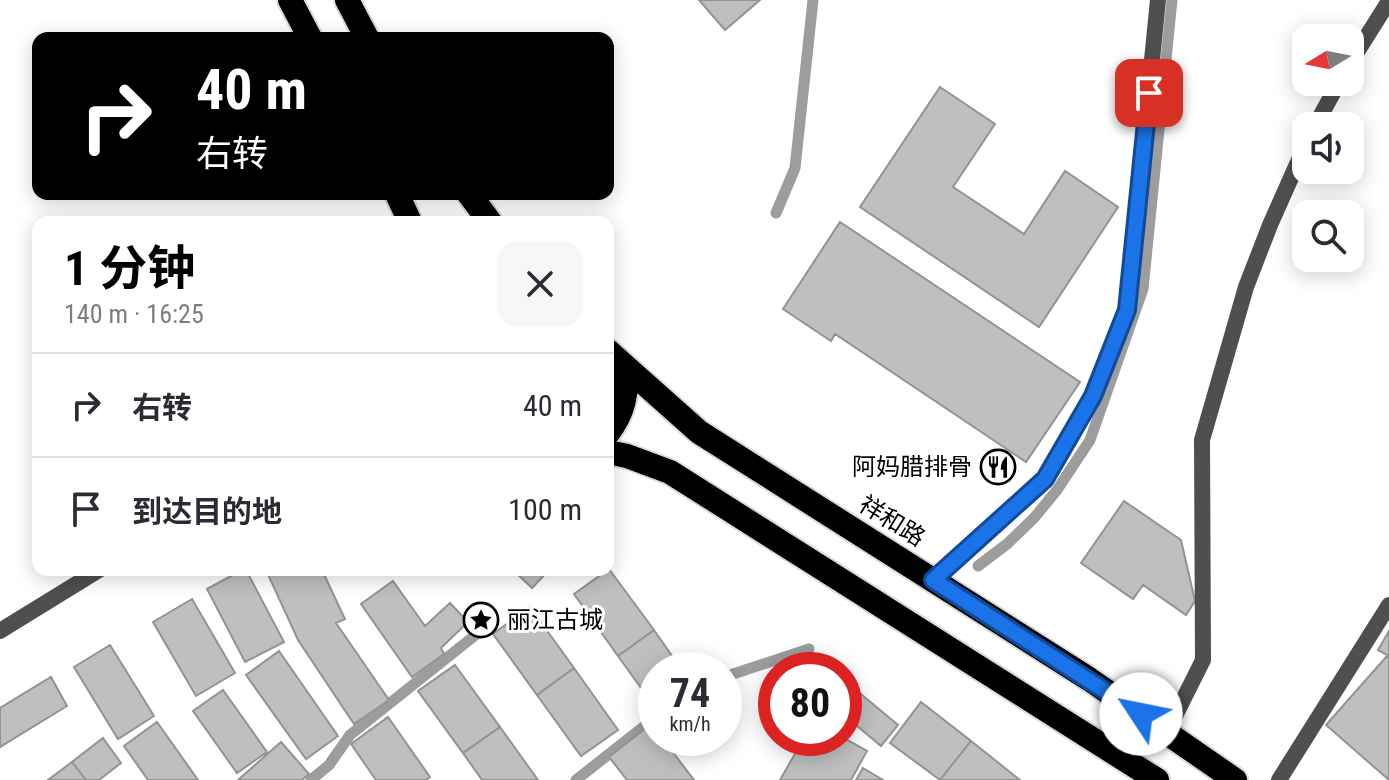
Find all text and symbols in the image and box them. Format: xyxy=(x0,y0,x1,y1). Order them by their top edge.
north arrow xyxy=(1292,24,1364,96)
map controls xyxy=(1292,24,1364,272)
text: 40 m xyxy=(196,57,307,123)
pin xyxy=(1115,59,1183,127)
icon: right xyxy=(64,64,168,168)
icon: arrive xyxy=(1127,71,1171,115)
button: sound xyxy=(1292,112,1364,184)
text: 右转 xyxy=(196,133,268,175)
button: search xyxy=(1292,200,1364,272)
text: 1 分钟 xyxy=(64,240,195,297)
button: close xyxy=(498,242,582,326)
text: 140 m · 16:25 xyxy=(64,299,204,329)
icon: right xyxy=(64,383,108,427)
text: 40 m xyxy=(523,388,582,423)
text: 右转 xyxy=(132,390,192,425)
restaurant icon: 阿妈腊排骨 xyxy=(979,448,1017,486)
place label: 阿妈腊排骨 xyxy=(852,453,972,481)
icon: arrive xyxy=(64,487,108,531)
street label: 祥和路 xyxy=(854,490,930,552)
text: 100 m xyxy=(508,492,582,527)
text: 到达目的地 xyxy=(132,494,282,529)
place icon: 丽江古城 xyxy=(462,601,500,639)
place label: 丽江古城 xyxy=(507,606,603,634)
speed limit sign: 80 xyxy=(758,652,862,756)
text: 74 xyxy=(670,670,710,717)
position arrow xyxy=(1099,672,1183,756)
text: km/h xyxy=(669,712,711,736)

